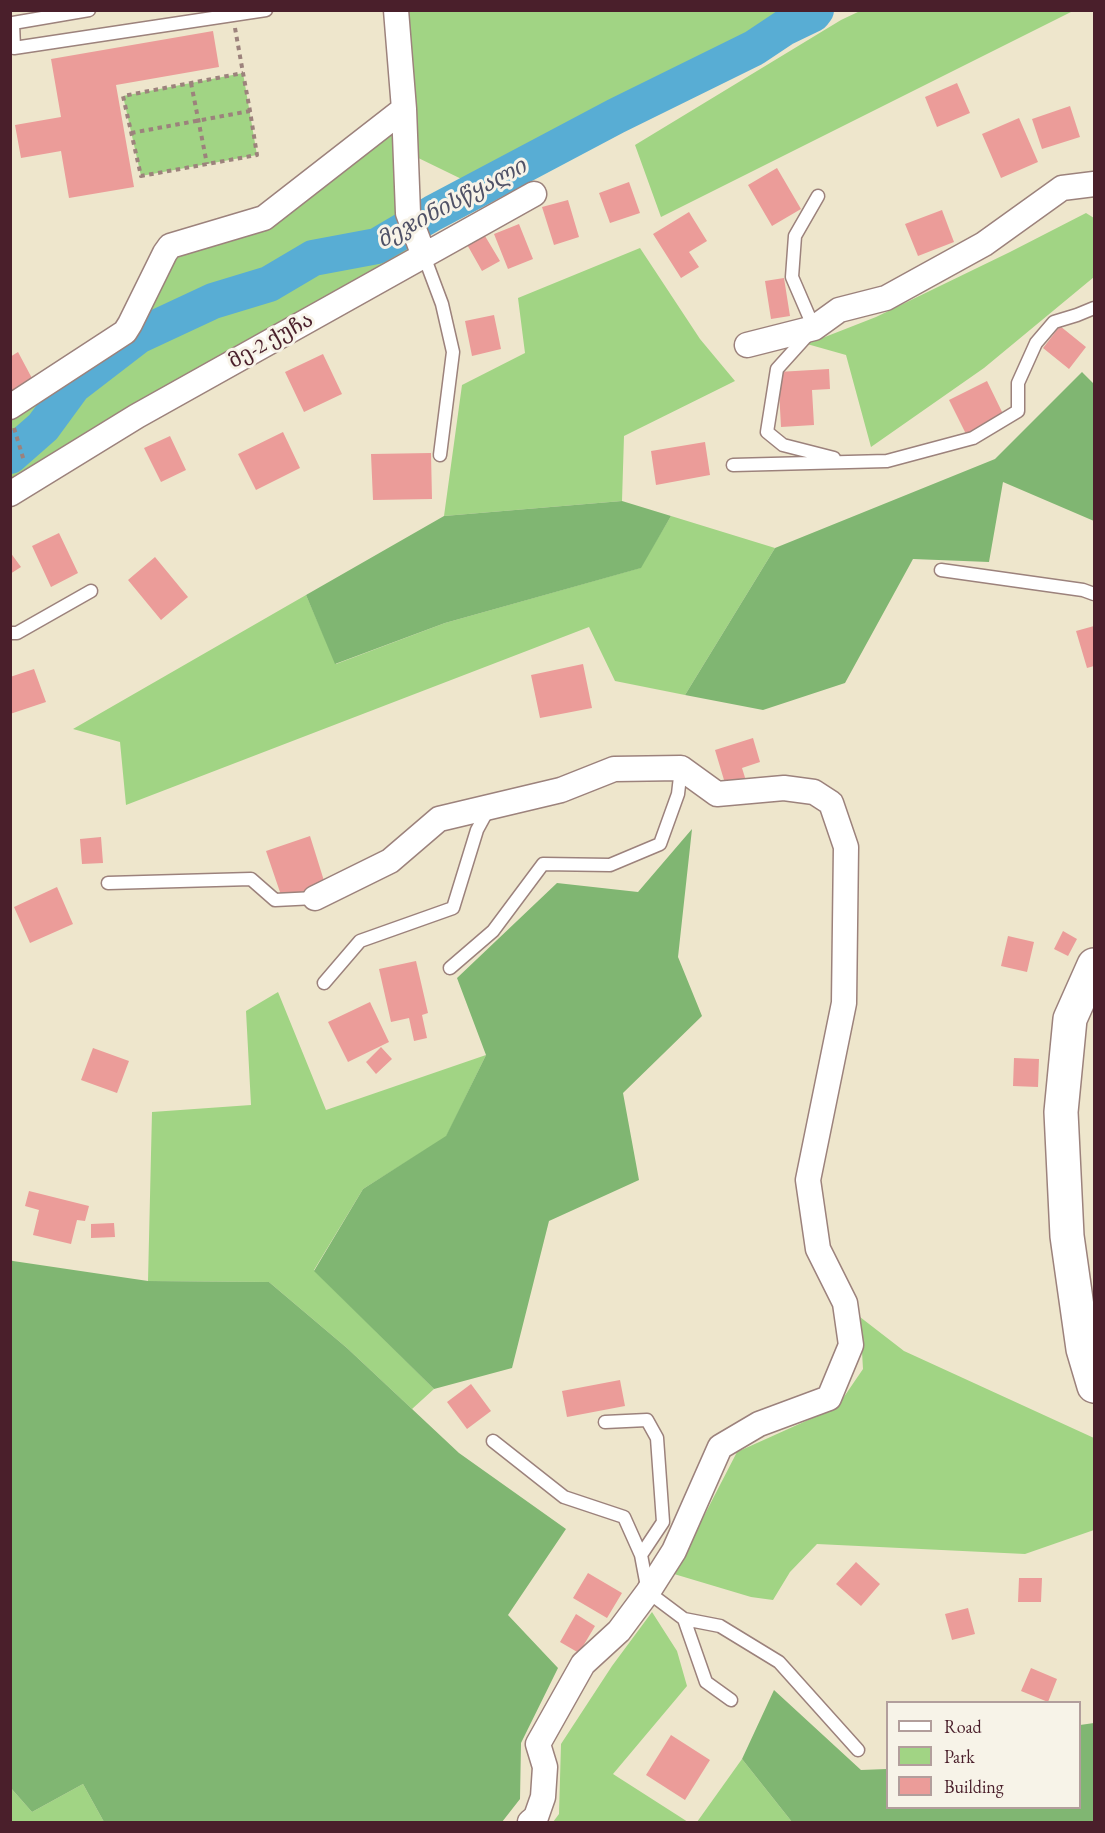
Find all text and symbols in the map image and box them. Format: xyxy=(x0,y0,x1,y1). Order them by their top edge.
water label: მეჯინისწყალი xyxy=(373,154,531,254)
street label: მე-2 ქუჩა xyxy=(224,308,318,374)
legend xyxy=(886,1701,1081,1809)
text: Road xyxy=(944,1715,982,1738)
text: Park xyxy=(944,1745,975,1768)
text: Building xyxy=(944,1775,1004,1798)

